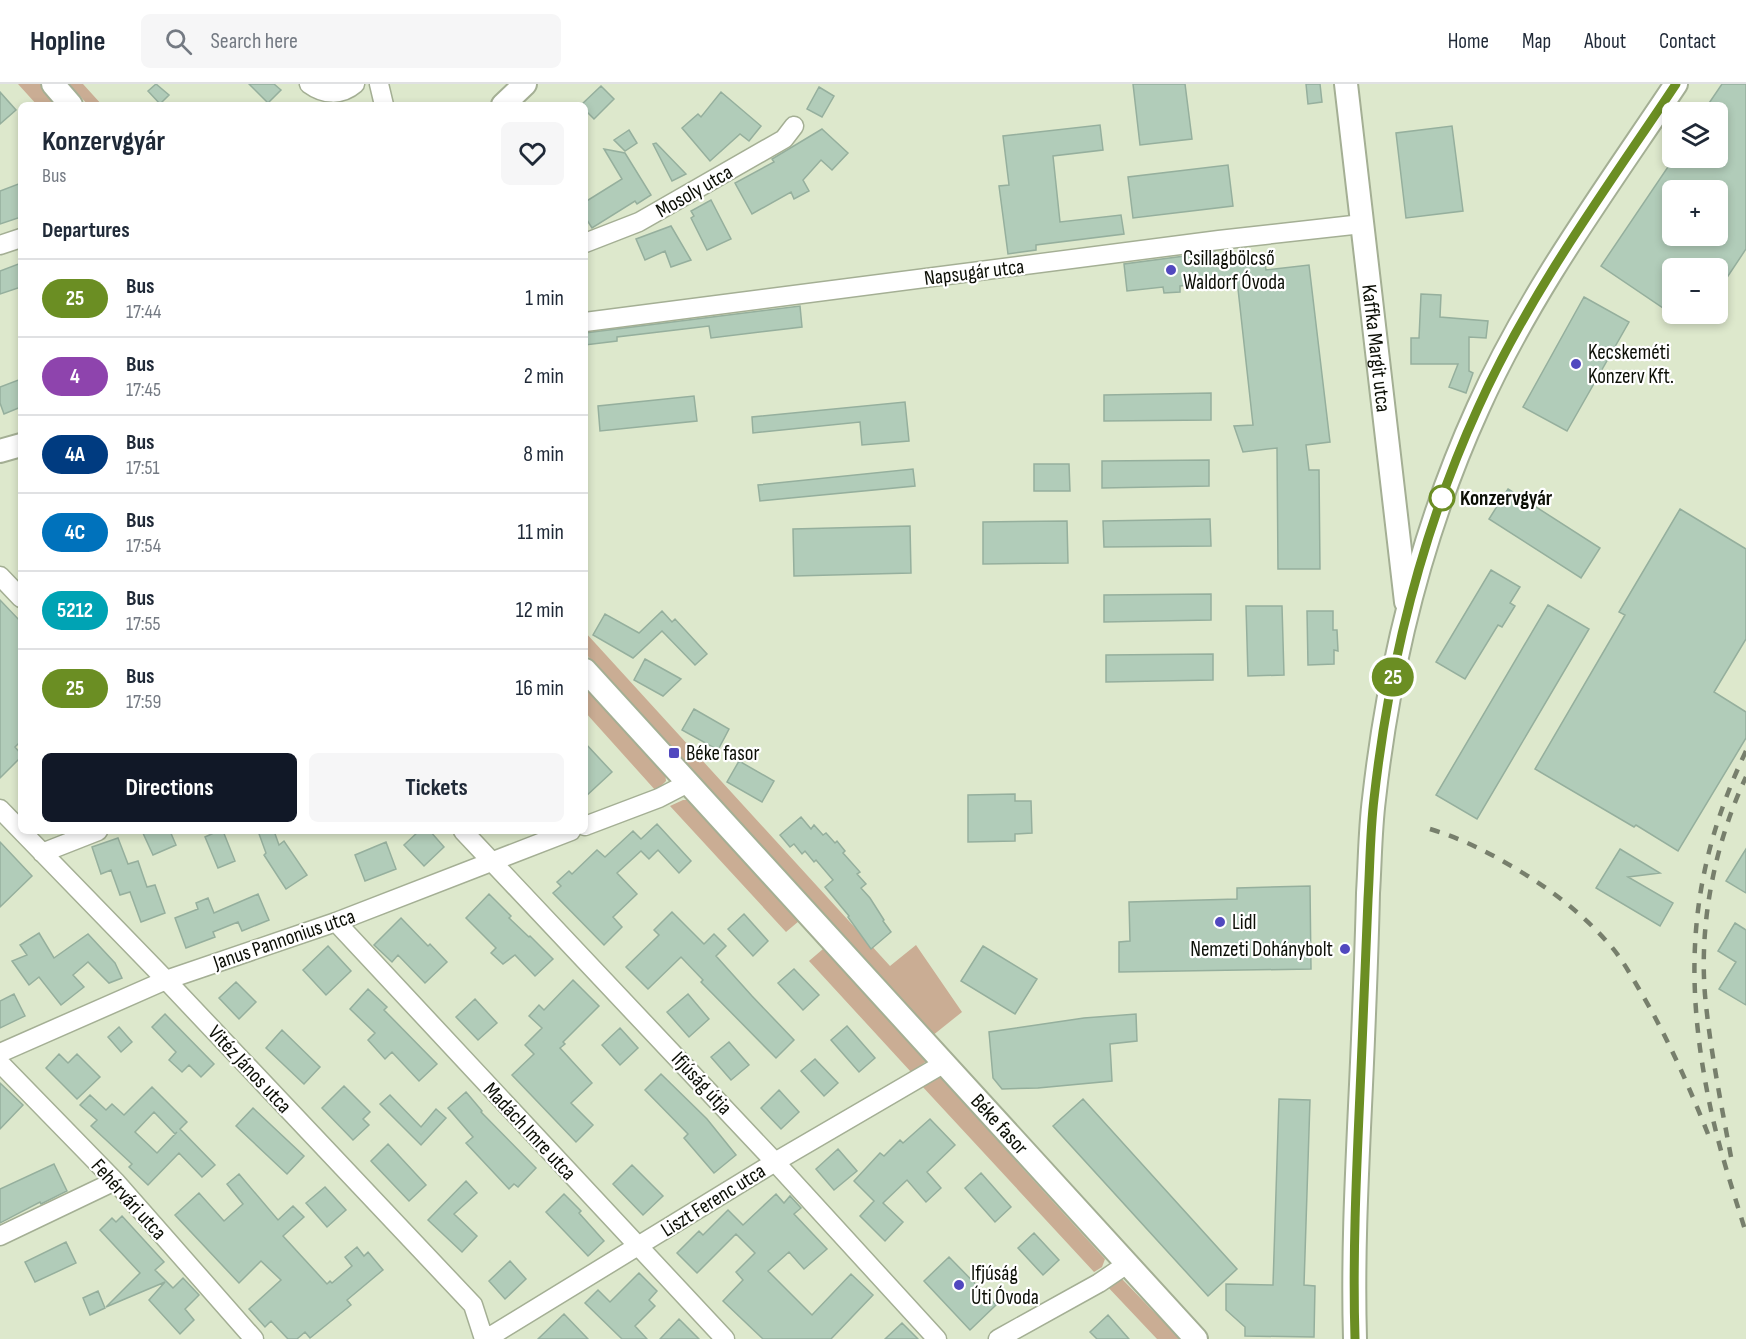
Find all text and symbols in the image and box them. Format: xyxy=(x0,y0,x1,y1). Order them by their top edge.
search box xyxy=(141,14,561,68)
text: Hopline xyxy=(30,25,105,58)
icon: search xyxy=(162,25,195,58)
text: Search here xyxy=(210,28,298,55)
text: Home xyxy=(1448,29,1489,54)
text: Map xyxy=(1522,29,1551,54)
text: About xyxy=(1584,29,1626,54)
text: Contact xyxy=(1659,29,1716,54)
map controls xyxy=(1662,102,1728,324)
button: layers xyxy=(1662,102,1728,168)
button: heart xyxy=(501,122,564,185)
text: Konzervgyár xyxy=(42,125,165,158)
street label: Mosoly utca xyxy=(652,160,737,223)
text: Bus xyxy=(42,164,66,188)
button: + xyxy=(1662,180,1728,246)
text: Departures xyxy=(42,217,130,244)
place label: Csillagbölcső Waldorf Óvoda xyxy=(1183,246,1285,295)
street label: Napsugár utca xyxy=(923,254,1026,291)
button: − xyxy=(1662,258,1728,324)
marker: Csillagbölcső Waldorf Óvoda xyxy=(1164,263,1178,277)
text: Bus xyxy=(126,273,155,300)
street label: Kaffka Margit utca xyxy=(1356,283,1396,413)
text: 1 min xyxy=(525,285,564,312)
text: 25 xyxy=(66,286,84,311)
text: 17:44 xyxy=(126,300,161,324)
place label: Kecskeméti Konzerv Kft. xyxy=(1588,340,1674,389)
text: Bus xyxy=(126,351,155,378)
marker: Kecskeméti Konzerv Kft. xyxy=(1569,357,1583,371)
text: 2 min xyxy=(524,363,564,390)
text: 4 xyxy=(70,364,80,389)
text: 17:45 xyxy=(126,378,161,402)
text: Bus xyxy=(126,429,155,456)
text: 8 min xyxy=(523,441,564,468)
text: 4A xyxy=(65,442,85,467)
text: 17:51 xyxy=(126,456,160,480)
marker: Konzervgyár xyxy=(1429,485,1455,511)
place label: Konzervgyár xyxy=(1460,486,1553,511)
text: Bus xyxy=(126,507,155,534)
text: 11 min xyxy=(517,519,564,546)
text: 4C xyxy=(65,520,85,545)
text: 17:54 xyxy=(126,534,161,558)
text: Bus xyxy=(126,585,155,612)
text: 12 min xyxy=(516,597,564,624)
text: 5212 xyxy=(57,598,93,623)
text: 17:55 xyxy=(126,612,161,636)
line badge: 25 xyxy=(1366,658,1420,696)
text: Bus xyxy=(126,663,155,690)
text: 25 xyxy=(1384,665,1402,690)
text: 16 min xyxy=(516,675,564,702)
text: 25 xyxy=(66,676,84,701)
text: 17:59 xyxy=(126,690,161,714)
place label: Béke fasor xyxy=(686,741,759,766)
marker: Béke fasor xyxy=(667,746,681,760)
button: Directions xyxy=(42,753,297,822)
button: Tickets xyxy=(309,753,564,822)
street label: Janus Pannonius utca xyxy=(209,904,358,976)
place label: Lidl xyxy=(1232,910,1256,935)
marker: Lidl xyxy=(1213,915,1227,929)
place label: Nemzeti Dohánybolt xyxy=(1190,937,1333,962)
marker: Nemzeti Dohánybolt xyxy=(1338,942,1352,956)
street label: Vitéz János utca xyxy=(203,1020,297,1119)
street label: Ifjúság útja xyxy=(666,1047,737,1120)
street label: Madách Imre utca xyxy=(478,1077,581,1185)
street label: Béke fasor xyxy=(965,1089,1033,1160)
street label: Fehérvári utca xyxy=(86,1154,171,1245)
street label: Liszt Ferenc utca xyxy=(656,1158,770,1242)
place label: Ifjúság Úti Óvoda xyxy=(971,1261,1039,1310)
marker: Ifjúság Úti Óvoda xyxy=(952,1278,966,1292)

